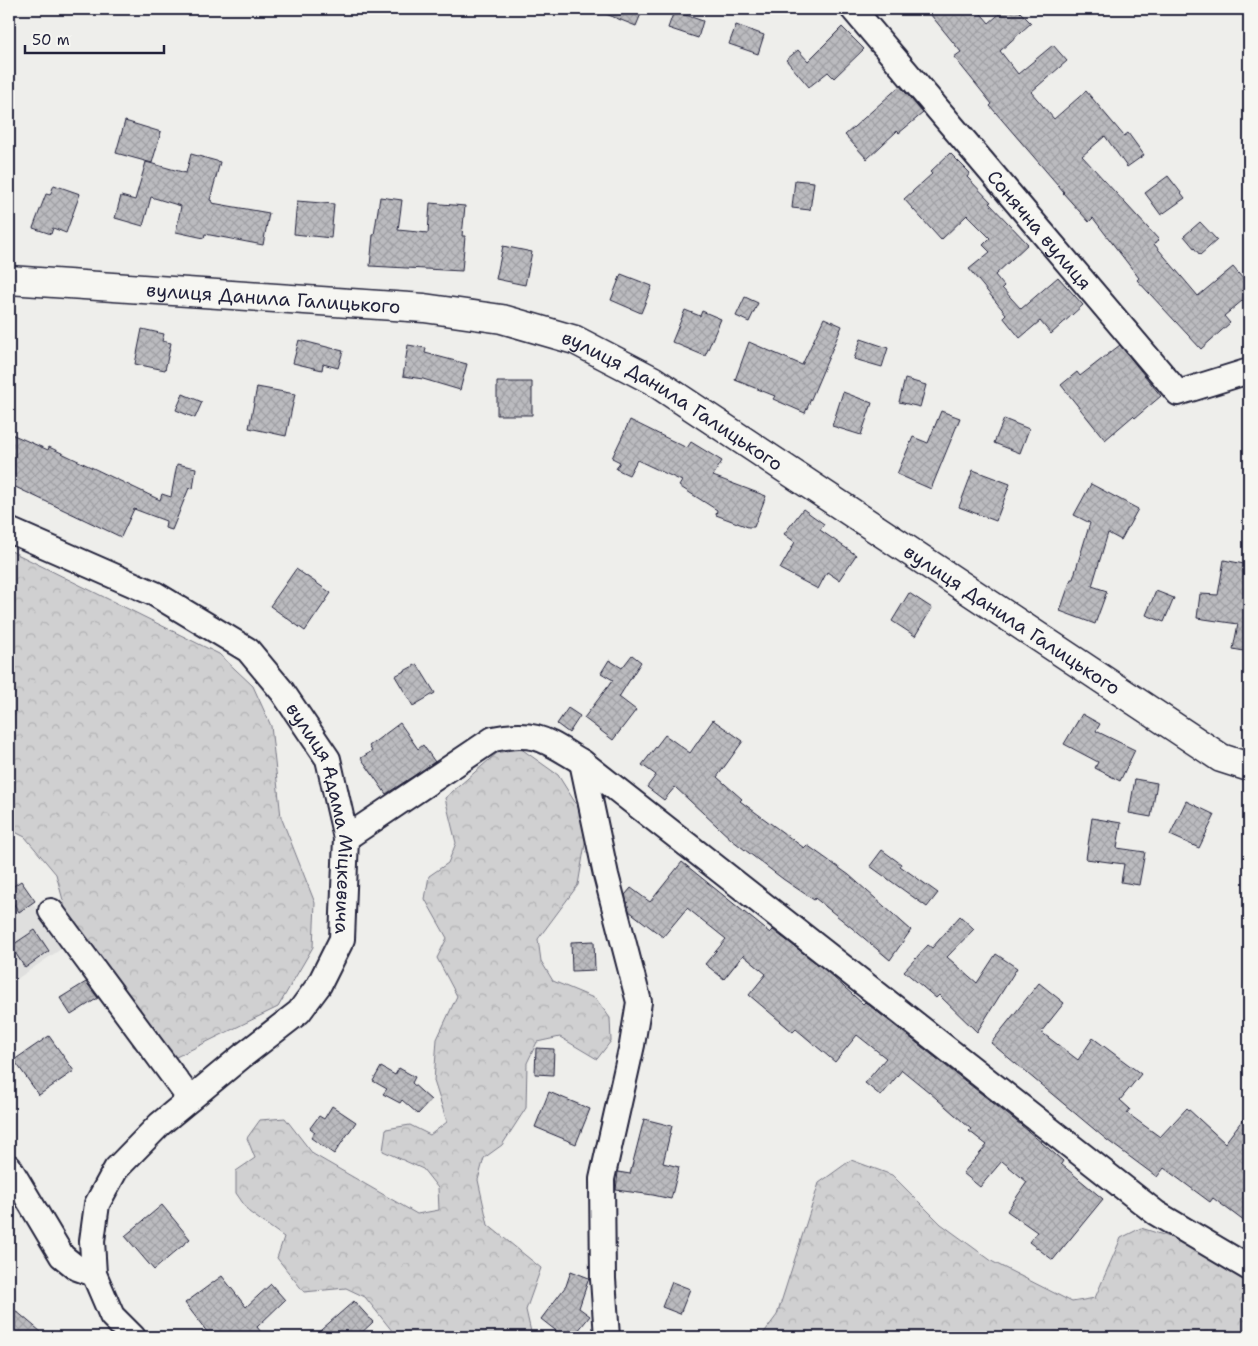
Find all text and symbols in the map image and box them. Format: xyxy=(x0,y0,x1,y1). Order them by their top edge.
scale bar xyxy=(25,22,164,54)
text: 50 m xyxy=(32,30,70,50)
street label: Сонячна вулиця xyxy=(981,165,1097,295)
street label: вулиця Данила Галицького xyxy=(145,277,401,319)
street label: вулиця Данила Галицького xyxy=(559,325,788,477)
street label: вулиця Данила Галицького xyxy=(899,539,1125,701)
street label: вулиця Адама Міцкевича xyxy=(280,698,358,935)

